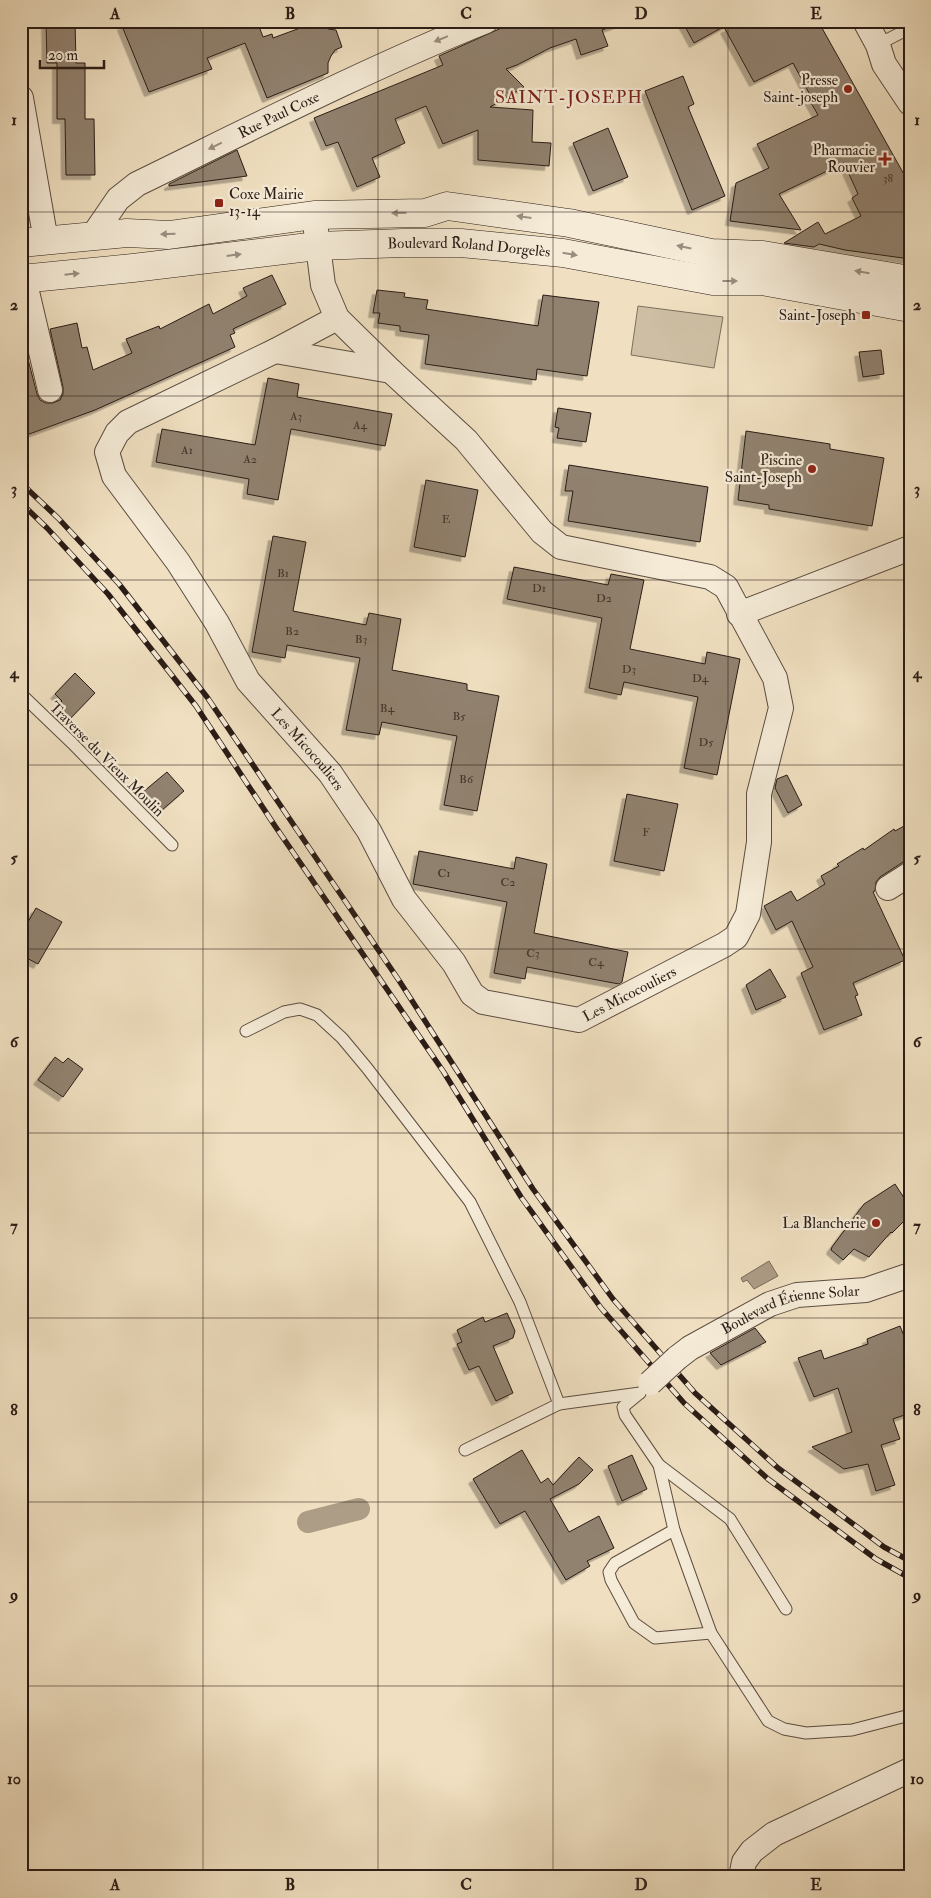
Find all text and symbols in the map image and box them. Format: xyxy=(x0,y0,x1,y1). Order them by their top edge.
text: A xyxy=(109,4,121,24)
text: B xyxy=(285,4,295,24)
text: C xyxy=(460,4,472,24)
text: D xyxy=(634,4,648,24)
text: E xyxy=(810,4,822,24)
one-way arrow xyxy=(434,36,448,44)
scale bar xyxy=(40,38,104,70)
text: 20 m xyxy=(48,46,78,65)
place label: Presse Saint-joseph xyxy=(763,71,838,108)
marker: Presse Saint-joseph xyxy=(842,83,854,95)
district label: SAINT-JOSEPH xyxy=(495,86,643,109)
street label: Rue Paul Coxe xyxy=(235,87,323,143)
text: 1 xyxy=(11,110,17,130)
text: 1 xyxy=(914,110,920,130)
place label: Pharmacie Rouvier xyxy=(813,141,875,177)
one-way arrow xyxy=(208,142,222,150)
marker: Pharmacie Rouvier xyxy=(879,153,891,165)
house number: 38 xyxy=(883,171,893,186)
place label: Coxe Mairie 13-14 xyxy=(229,185,303,221)
marker: Coxe Mairie 13-14 xyxy=(213,197,225,209)
one-way arrow xyxy=(391,209,407,217)
one-way arrow xyxy=(516,212,532,220)
one-way arrow xyxy=(160,231,176,239)
street label: Boulevard Roland Dorgelès xyxy=(387,234,551,262)
one-way arrow xyxy=(675,243,691,251)
one-way arrow xyxy=(226,251,242,259)
one-way arrow xyxy=(562,251,578,259)
one-way arrow xyxy=(853,267,869,275)
one-way arrow xyxy=(64,270,80,278)
one-way arrow xyxy=(722,277,738,285)
text: 2 xyxy=(10,295,18,315)
text: 2 xyxy=(913,295,921,315)
place label: Saint-Joseph xyxy=(779,306,856,326)
marker: Saint-Joseph xyxy=(860,309,872,321)
house number: A3 xyxy=(289,409,302,424)
house number: A4 xyxy=(352,418,368,433)
house number: A1 xyxy=(180,443,193,458)
place label: Piscine Saint-Joseph xyxy=(725,451,802,488)
house number: A2 xyxy=(242,452,257,467)
marker: Piscine Saint-Joseph xyxy=(806,463,818,475)
text: 3 xyxy=(11,479,17,499)
text: 3 xyxy=(914,479,920,499)
house number: E xyxy=(442,512,451,527)
house number: B1 xyxy=(277,566,289,581)
house number: D1 xyxy=(532,581,546,596)
house number: D2 xyxy=(596,591,612,606)
house number: B2 xyxy=(285,624,299,639)
house number: B3 xyxy=(355,632,367,647)
house number: D3 xyxy=(622,662,636,677)
text: 4 xyxy=(9,663,20,683)
text: 4 xyxy=(912,663,923,683)
house number: D4 xyxy=(692,671,709,686)
street label: Traverse du Vieux Moulin xyxy=(45,698,168,821)
house number: B4 xyxy=(380,701,395,716)
street label: Les Micocouliers xyxy=(267,704,348,794)
house number: B5 xyxy=(452,709,466,724)
house number: D5 xyxy=(698,735,714,750)
house number: B6 xyxy=(459,772,474,787)
house number: F xyxy=(642,825,650,840)
text: 5 xyxy=(10,848,18,868)
text: 5 xyxy=(913,848,921,868)
house number: C1 xyxy=(437,866,451,881)
house number: C2 xyxy=(501,875,515,890)
house number: C3 xyxy=(526,946,540,961)
house number: C4 xyxy=(588,955,604,970)
street label: Les Micocouliers xyxy=(580,962,680,1026)
text: 6 xyxy=(10,1032,20,1052)
text: 6 xyxy=(913,1032,923,1052)
place label: La Blancherie xyxy=(782,1214,866,1233)
text: 7 xyxy=(10,1216,18,1236)
text: 7 xyxy=(913,1216,921,1236)
marker: La Blancherie xyxy=(870,1217,882,1229)
street label: Boulevard Étienne Solar xyxy=(718,1281,861,1339)
text: 8 xyxy=(10,1400,18,1420)
text: 8 xyxy=(913,1400,921,1420)
text: 9 xyxy=(8,1585,18,1605)
text: 9 xyxy=(911,1585,921,1605)
text: 10 xyxy=(7,1769,21,1789)
text: 10 xyxy=(910,1769,924,1789)
text: A xyxy=(109,1875,121,1895)
text: B xyxy=(285,1875,295,1895)
text: C xyxy=(460,1875,472,1895)
text: D xyxy=(634,1875,648,1895)
text: E xyxy=(810,1875,822,1895)

